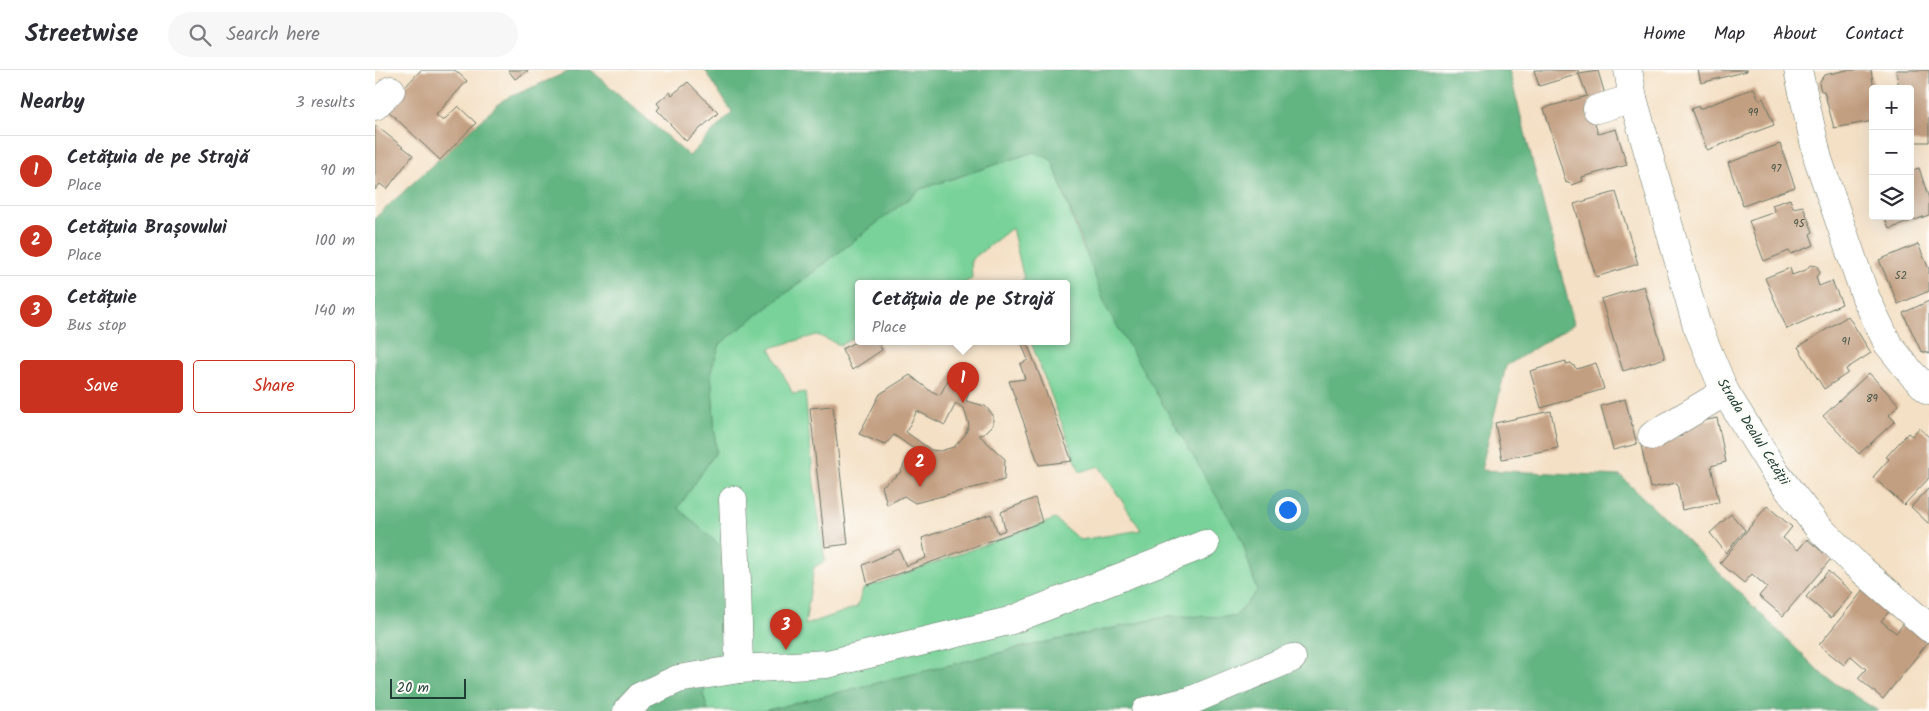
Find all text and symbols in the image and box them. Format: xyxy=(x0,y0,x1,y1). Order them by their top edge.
search box xyxy=(168,12,518,57)
text: Streetwise xyxy=(25,15,138,54)
text: Search here xyxy=(226,20,320,50)
text: Home xyxy=(1643,20,1686,49)
text: Map xyxy=(1714,20,1745,49)
text: About xyxy=(1773,20,1817,49)
text: Contact xyxy=(1845,20,1904,49)
icon: search xyxy=(186,21,214,49)
map controls xyxy=(1869,85,1914,220)
button: + xyxy=(1869,85,1914,130)
text: Nearby xyxy=(20,86,85,119)
text: 3 results xyxy=(296,90,355,115)
house number: 99 xyxy=(1748,104,1759,122)
button: − xyxy=(1869,130,1914,175)
text: Cetățuia de pe Strajă xyxy=(67,143,249,173)
text: 1 xyxy=(34,158,38,183)
text: 90 m xyxy=(320,158,355,183)
house number: 97 xyxy=(1771,160,1782,178)
text: Place xyxy=(67,173,101,198)
button: layers xyxy=(1869,175,1914,220)
text: Cetățuia Brașovului xyxy=(67,213,227,243)
house number: 95 xyxy=(1793,215,1806,233)
text: 2 xyxy=(31,228,41,253)
text: 100 m xyxy=(315,228,355,253)
text: Place xyxy=(67,243,101,268)
house number: 52 xyxy=(1895,267,1907,285)
popup xyxy=(855,280,1070,345)
text: Cetățuie xyxy=(67,283,137,313)
text: Cetățuia de pe Strajă xyxy=(872,285,1053,315)
text: 3 xyxy=(32,298,40,323)
text: 140 m xyxy=(314,298,355,323)
text: Bus stop xyxy=(67,313,126,338)
text: Place xyxy=(872,315,906,340)
house number: 91 xyxy=(1842,333,1850,351)
button: Save xyxy=(20,360,183,413)
button: Share xyxy=(193,360,355,413)
pin: 1 xyxy=(947,362,979,403)
street label: Strada Dealul Cetății xyxy=(1711,374,1795,490)
house number: 89 xyxy=(1866,390,1879,408)
pin: 2 xyxy=(904,446,936,487)
your location xyxy=(1275,497,1301,523)
pin: 3 xyxy=(770,609,802,650)
scale bar xyxy=(390,676,466,699)
text: 20 m xyxy=(397,677,429,699)

